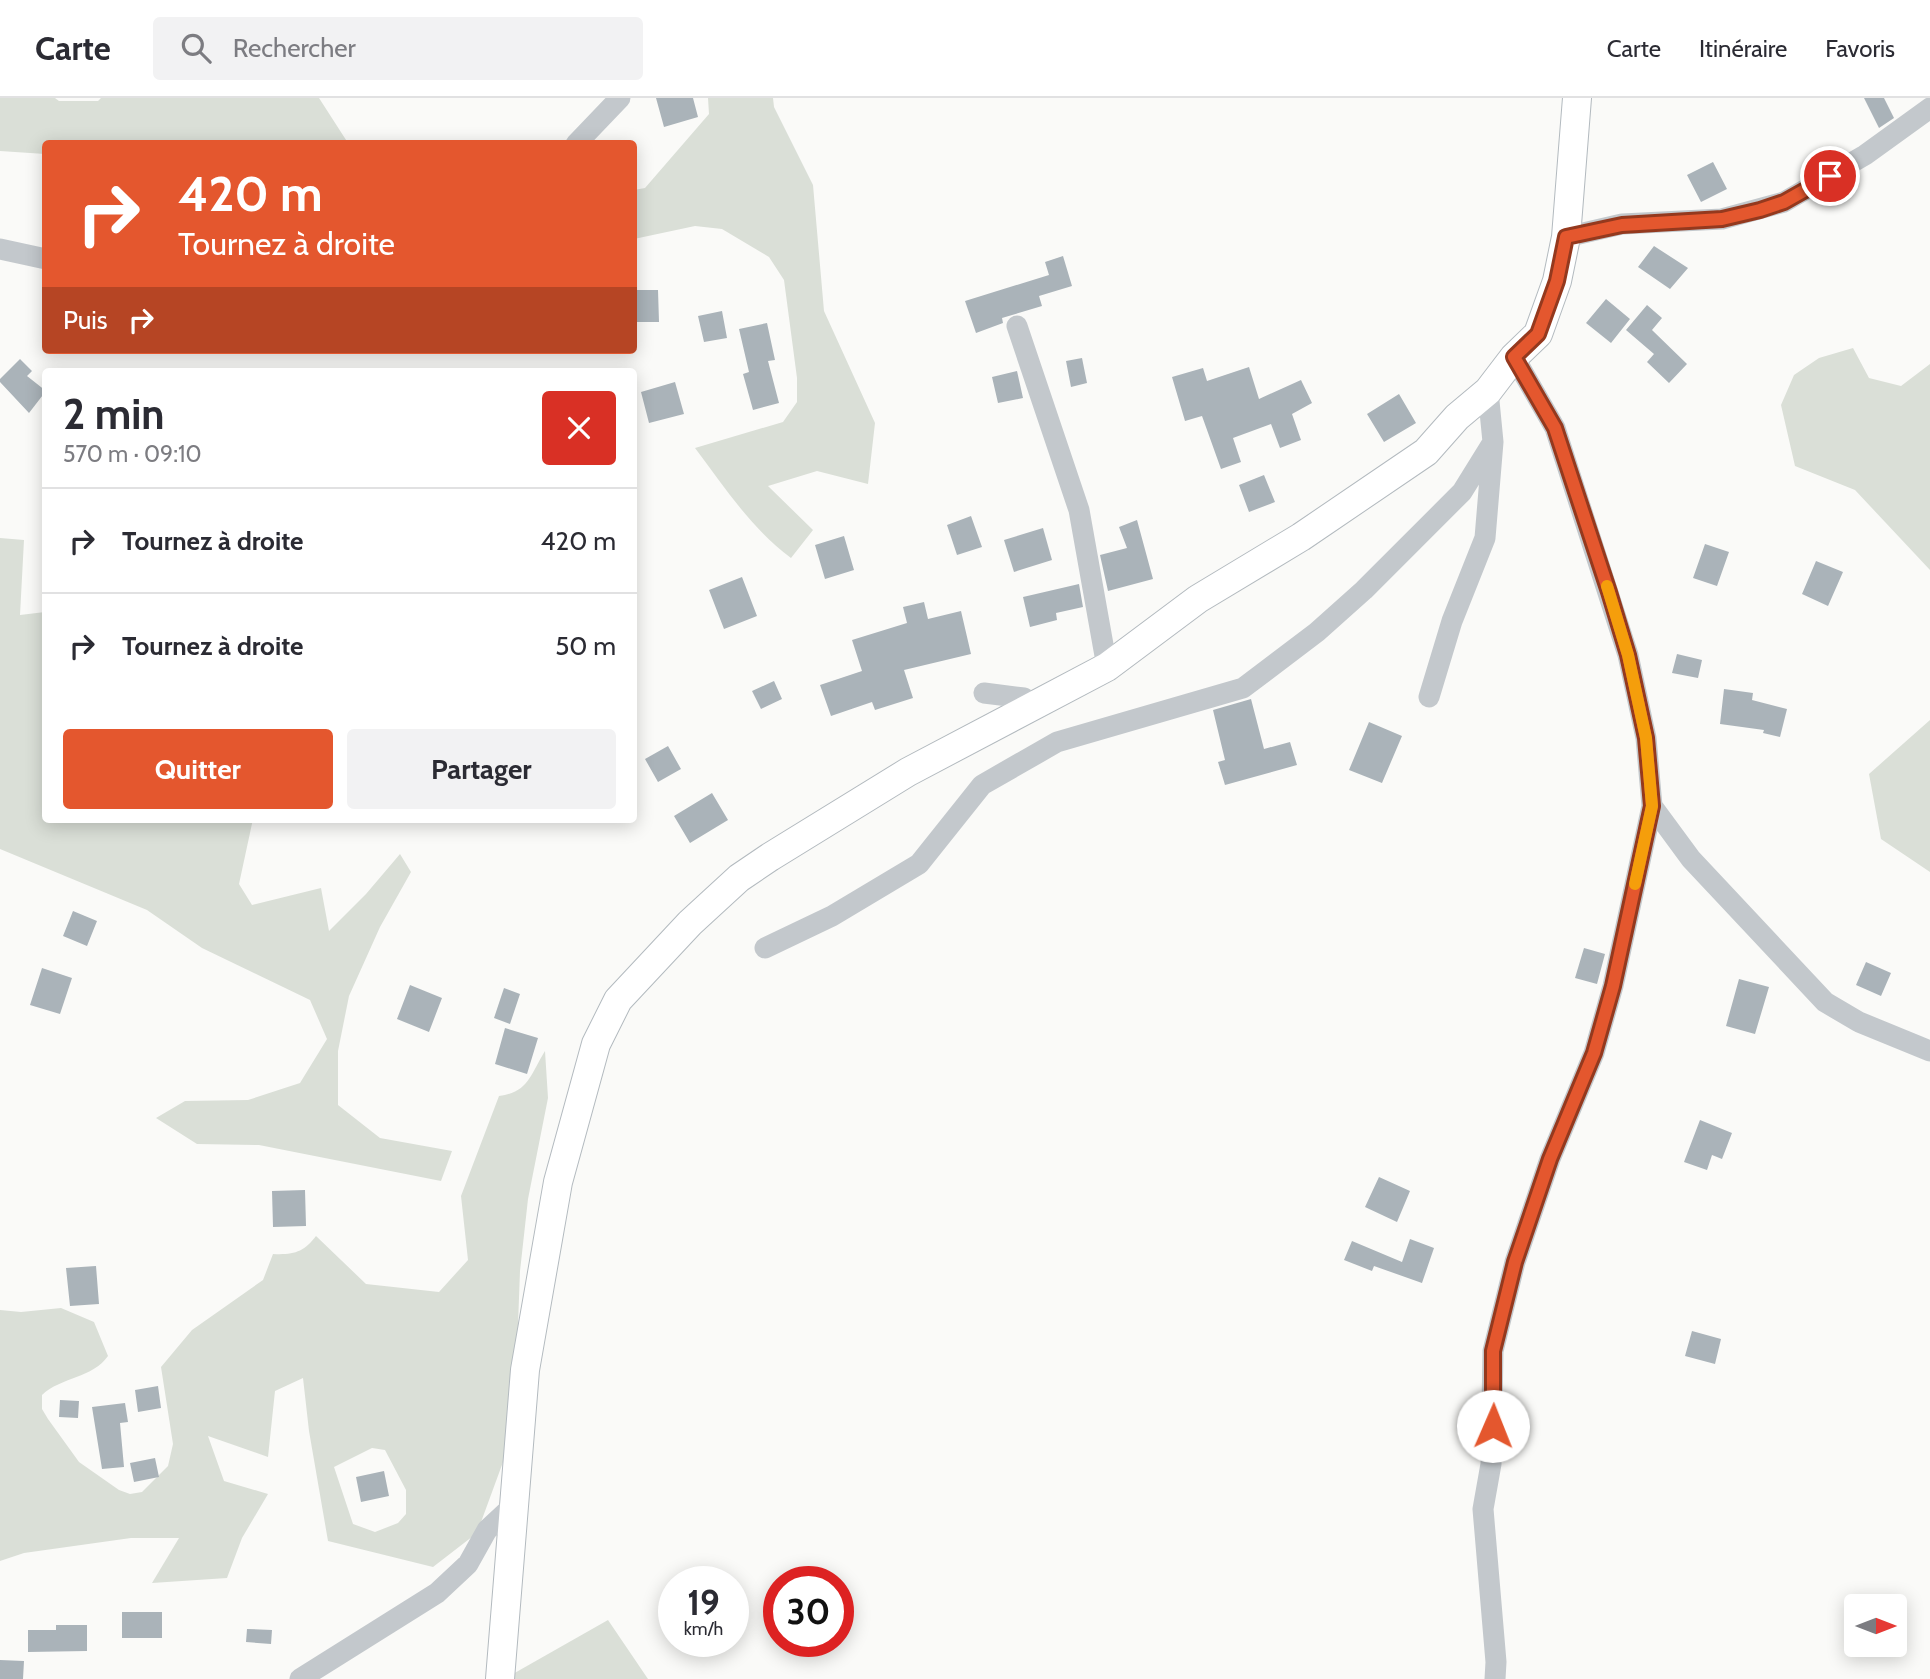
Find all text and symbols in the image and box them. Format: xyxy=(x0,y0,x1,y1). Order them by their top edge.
search box xyxy=(153,17,643,80)
text: Carte xyxy=(35,28,111,68)
icon: search xyxy=(177,29,215,67)
text: Rechercher xyxy=(233,32,356,64)
text: Carte xyxy=(1607,34,1661,63)
text: Itinéraire xyxy=(1699,34,1787,63)
text: Favoris xyxy=(1825,34,1895,63)
pin xyxy=(1800,146,1860,206)
icon: arrive xyxy=(1811,157,1849,195)
text: 420 m xyxy=(178,164,323,223)
icon: right xyxy=(63,168,154,259)
text: Tournez à droite xyxy=(178,224,395,263)
icon: right xyxy=(122,301,160,339)
text: Puis xyxy=(63,304,108,336)
text: 2 min xyxy=(63,388,164,440)
button: close xyxy=(542,391,616,465)
text: 570 m · 09:10 xyxy=(63,440,201,468)
icon: right xyxy=(63,522,101,560)
text: Tournez à droite xyxy=(122,525,304,557)
text: 420 m xyxy=(541,525,616,557)
icon: right xyxy=(63,627,101,665)
text: Tournez à droite xyxy=(122,630,304,662)
text: 50 m xyxy=(555,630,616,662)
button: Quitter xyxy=(63,729,333,809)
button: Partager xyxy=(347,729,616,809)
position arrow xyxy=(1456,1389,1530,1463)
speed limit sign: 30 xyxy=(763,1566,854,1657)
text: 19 xyxy=(687,1581,720,1624)
north arrow xyxy=(1844,1594,1908,1657)
map controls xyxy=(1844,1594,1907,1657)
text: km/h xyxy=(684,1618,723,1640)

